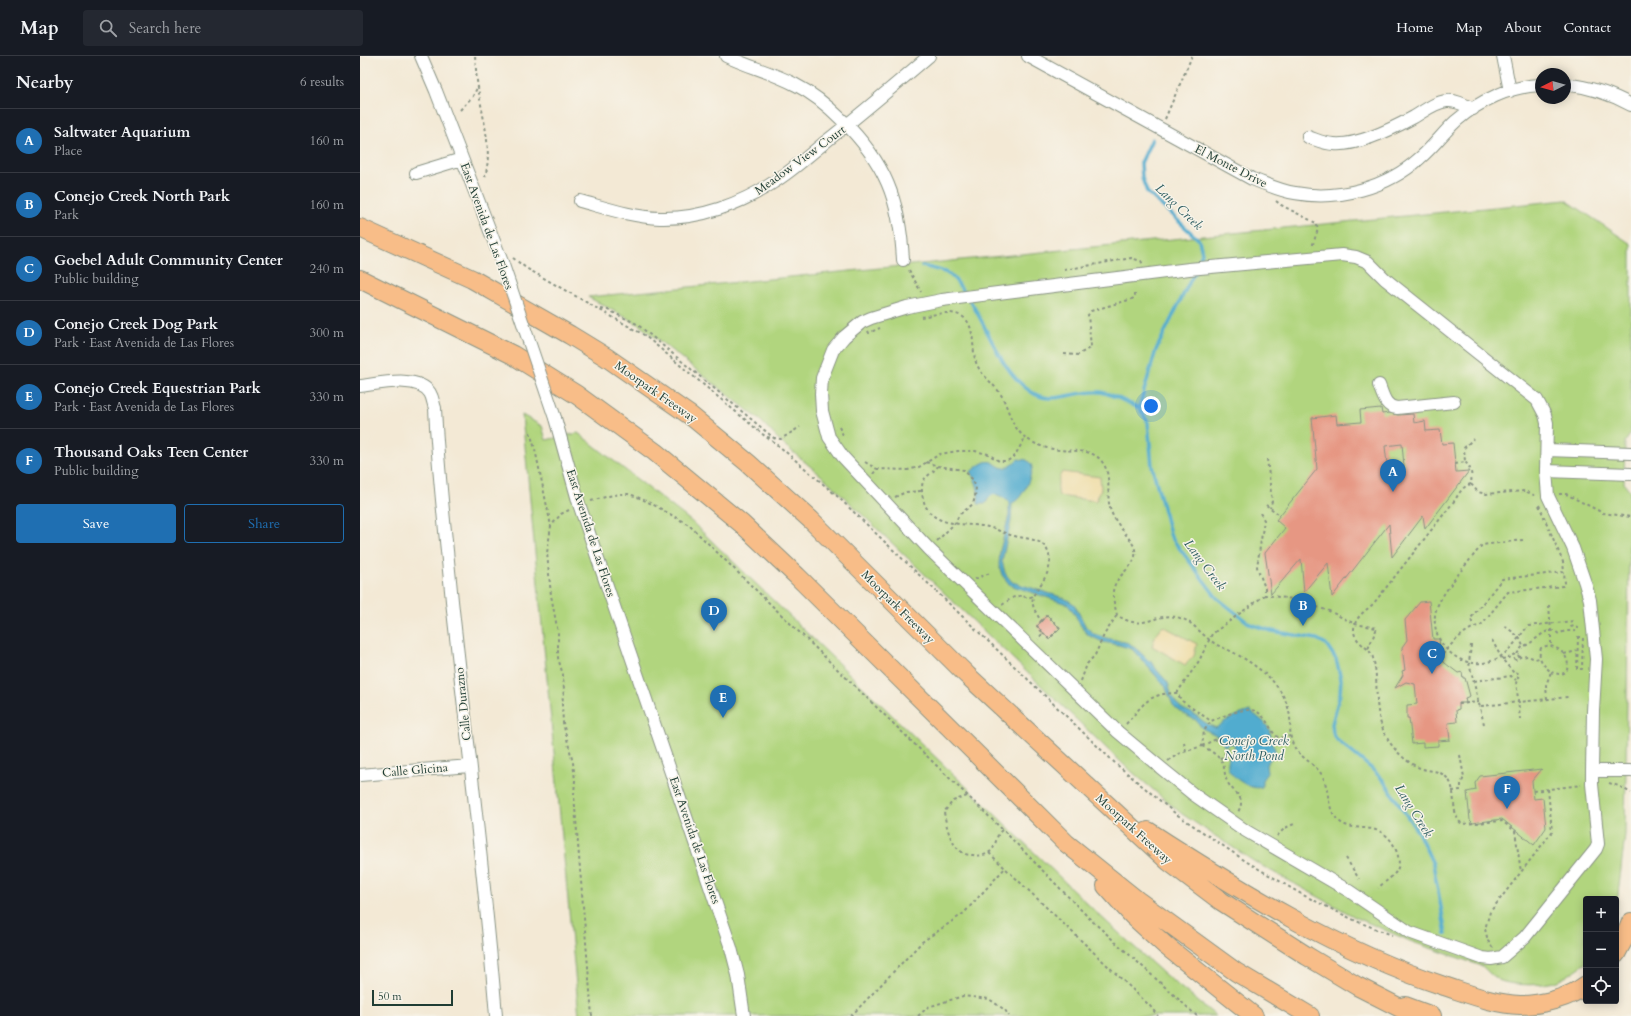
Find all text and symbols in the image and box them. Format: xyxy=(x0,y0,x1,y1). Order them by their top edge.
search box xyxy=(83,10,363,46)
text: Map xyxy=(20,15,59,41)
icon: search xyxy=(97,17,119,39)
text: Search here xyxy=(129,18,201,38)
text: Home xyxy=(1396,18,1434,37)
text: Map xyxy=(1456,18,1482,37)
text: About xyxy=(1504,18,1541,37)
text: Contact xyxy=(1563,18,1611,37)
north arrow xyxy=(1535,68,1571,104)
text: Nearby xyxy=(16,71,73,94)
text: 6 results xyxy=(300,73,344,91)
text: Saltwater Aquarium xyxy=(54,122,190,142)
street label: Meadow View Court xyxy=(751,122,849,198)
text: A xyxy=(24,132,34,150)
text: 160 m xyxy=(310,132,344,150)
street label: El Monte Drive xyxy=(1192,141,1270,191)
text: Place xyxy=(54,142,82,160)
street label: East Avenida de Las Flores xyxy=(457,160,517,292)
water label: Lang Creek xyxy=(1151,180,1207,235)
text: Conejo Creek North Park xyxy=(54,186,230,206)
text: B xyxy=(24,196,34,214)
text: 160 m xyxy=(310,196,344,214)
text: Park xyxy=(54,206,79,224)
text: Goebel Adult Community Center xyxy=(54,250,283,270)
text: C xyxy=(24,260,34,278)
text: 240 m xyxy=(310,260,344,278)
text: Public building xyxy=(54,270,139,288)
text: Conejo Creek Dog Park xyxy=(54,314,218,334)
text: D xyxy=(23,324,35,342)
text: 300 m xyxy=(310,324,344,342)
text: Park · East Avenida de Las Flores xyxy=(54,334,234,352)
street label: Moorpark Freeway xyxy=(611,357,701,427)
text: Conejo Creek Equestrian Park xyxy=(54,378,261,398)
text: E xyxy=(25,388,33,406)
text: 330 m xyxy=(310,388,344,406)
your location xyxy=(1141,396,1161,416)
text: Park · East Avenida de Las Flores xyxy=(54,398,234,416)
text: Thousand Oaks Teen Center xyxy=(54,442,248,462)
text: F xyxy=(25,452,33,470)
text: 330 m xyxy=(310,452,344,470)
pin: A xyxy=(1380,459,1406,492)
text: Public building xyxy=(54,462,139,480)
street label: East Avenida de Las Flores xyxy=(563,467,619,599)
button: Save xyxy=(16,504,176,543)
button: Share xyxy=(184,504,344,543)
water label: Lang Creek xyxy=(1180,536,1231,595)
street label: Moorpark Freeway xyxy=(858,567,939,648)
pin: B xyxy=(1290,593,1316,626)
pin: D xyxy=(701,598,727,631)
pin: C xyxy=(1419,641,1445,674)
street label: Calle Durazno xyxy=(451,666,475,741)
pin: E xyxy=(710,685,736,718)
water label: Conejo Creek North Pond xyxy=(1219,732,1290,765)
street label: Calle Glicina xyxy=(381,759,449,781)
street label: East Avenida de Las Flores xyxy=(666,774,724,906)
pin: F xyxy=(1494,776,1520,809)
water label: Lang Creek xyxy=(1390,781,1438,842)
street label: Moorpark Freeway xyxy=(1092,790,1176,868)
map controls xyxy=(1583,896,1619,1004)
button: + xyxy=(1583,896,1619,932)
button: − xyxy=(1583,932,1619,968)
button: locate xyxy=(1583,968,1619,1004)
scale bar xyxy=(372,988,453,1007)
text: 50 m xyxy=(378,989,402,1004)

